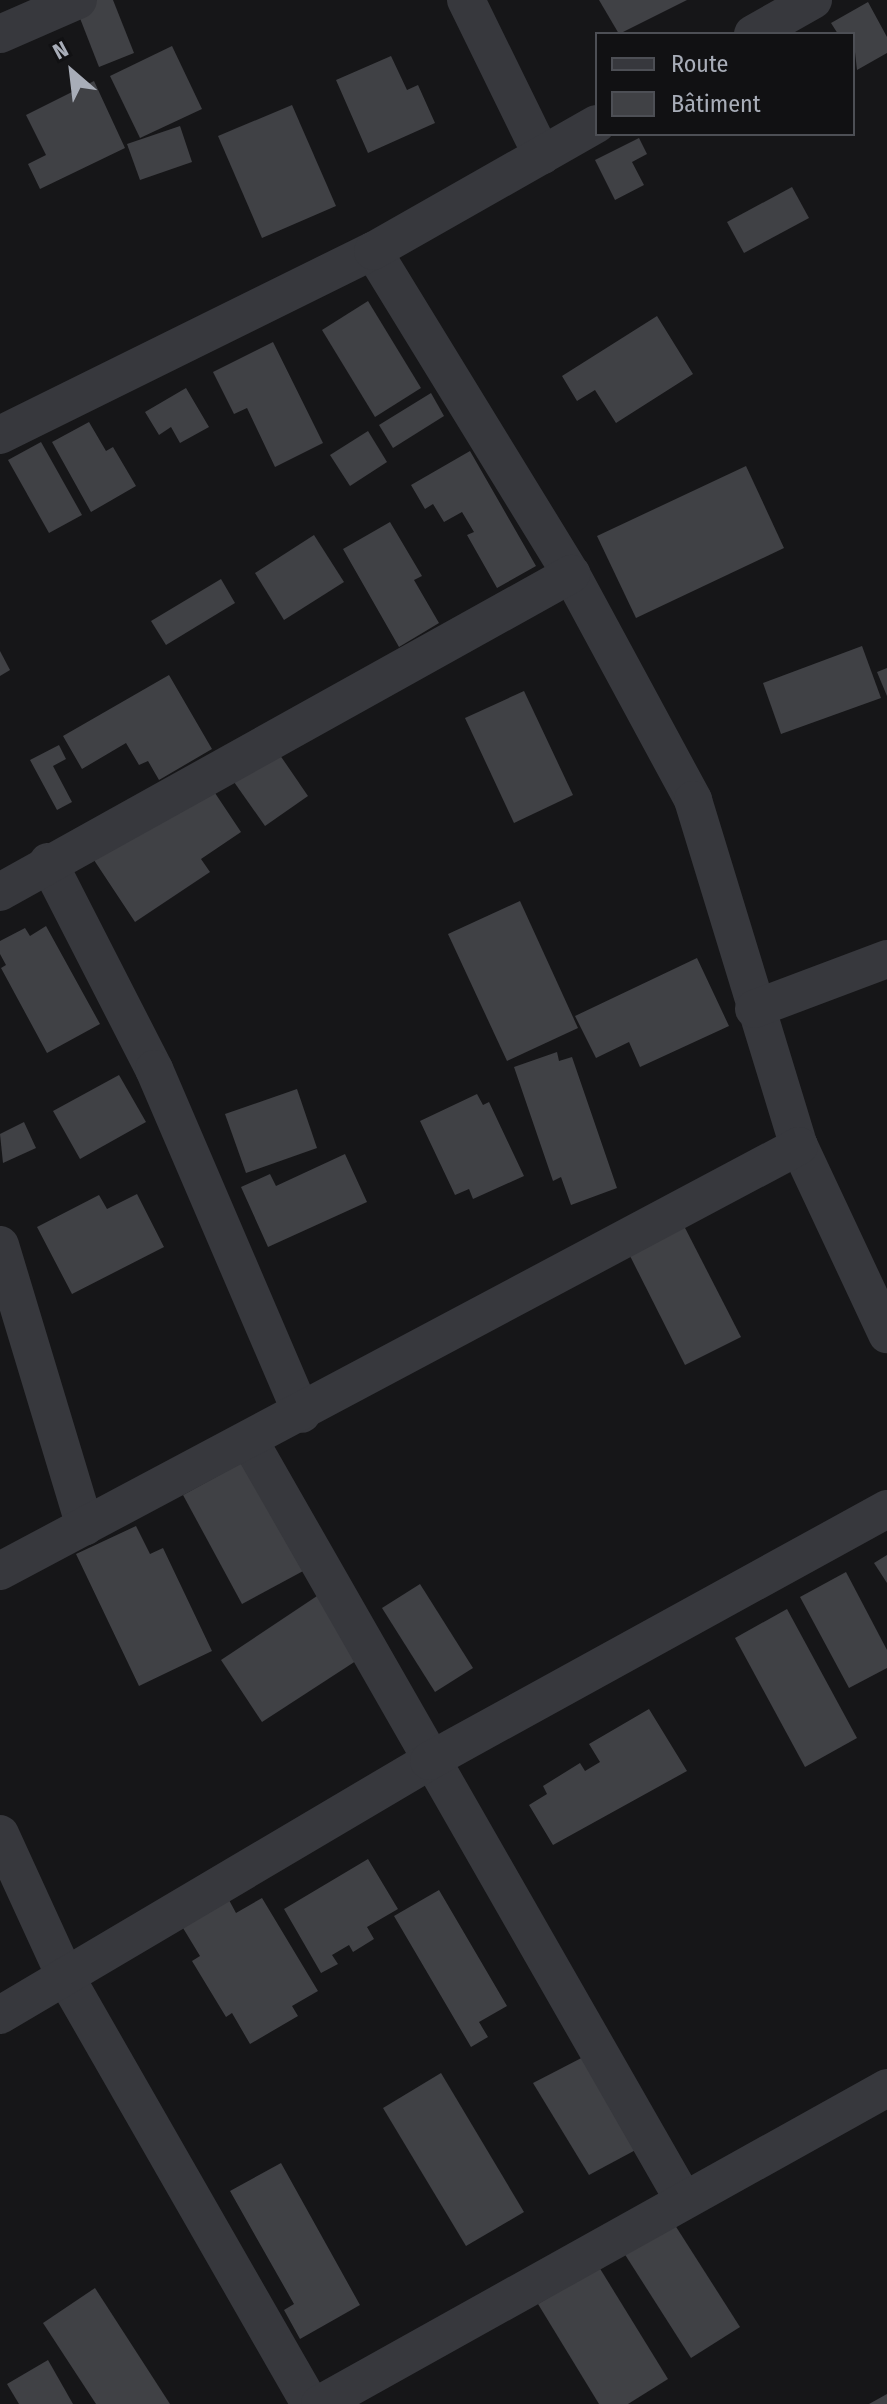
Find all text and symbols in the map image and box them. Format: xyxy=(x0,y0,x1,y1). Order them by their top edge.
north arrow xyxy=(32,32,112,112)
legend xyxy=(595,32,855,136)
text: N xyxy=(48,35,73,65)
text: Route xyxy=(671,50,728,78)
text: Bâtiment xyxy=(671,90,761,118)

